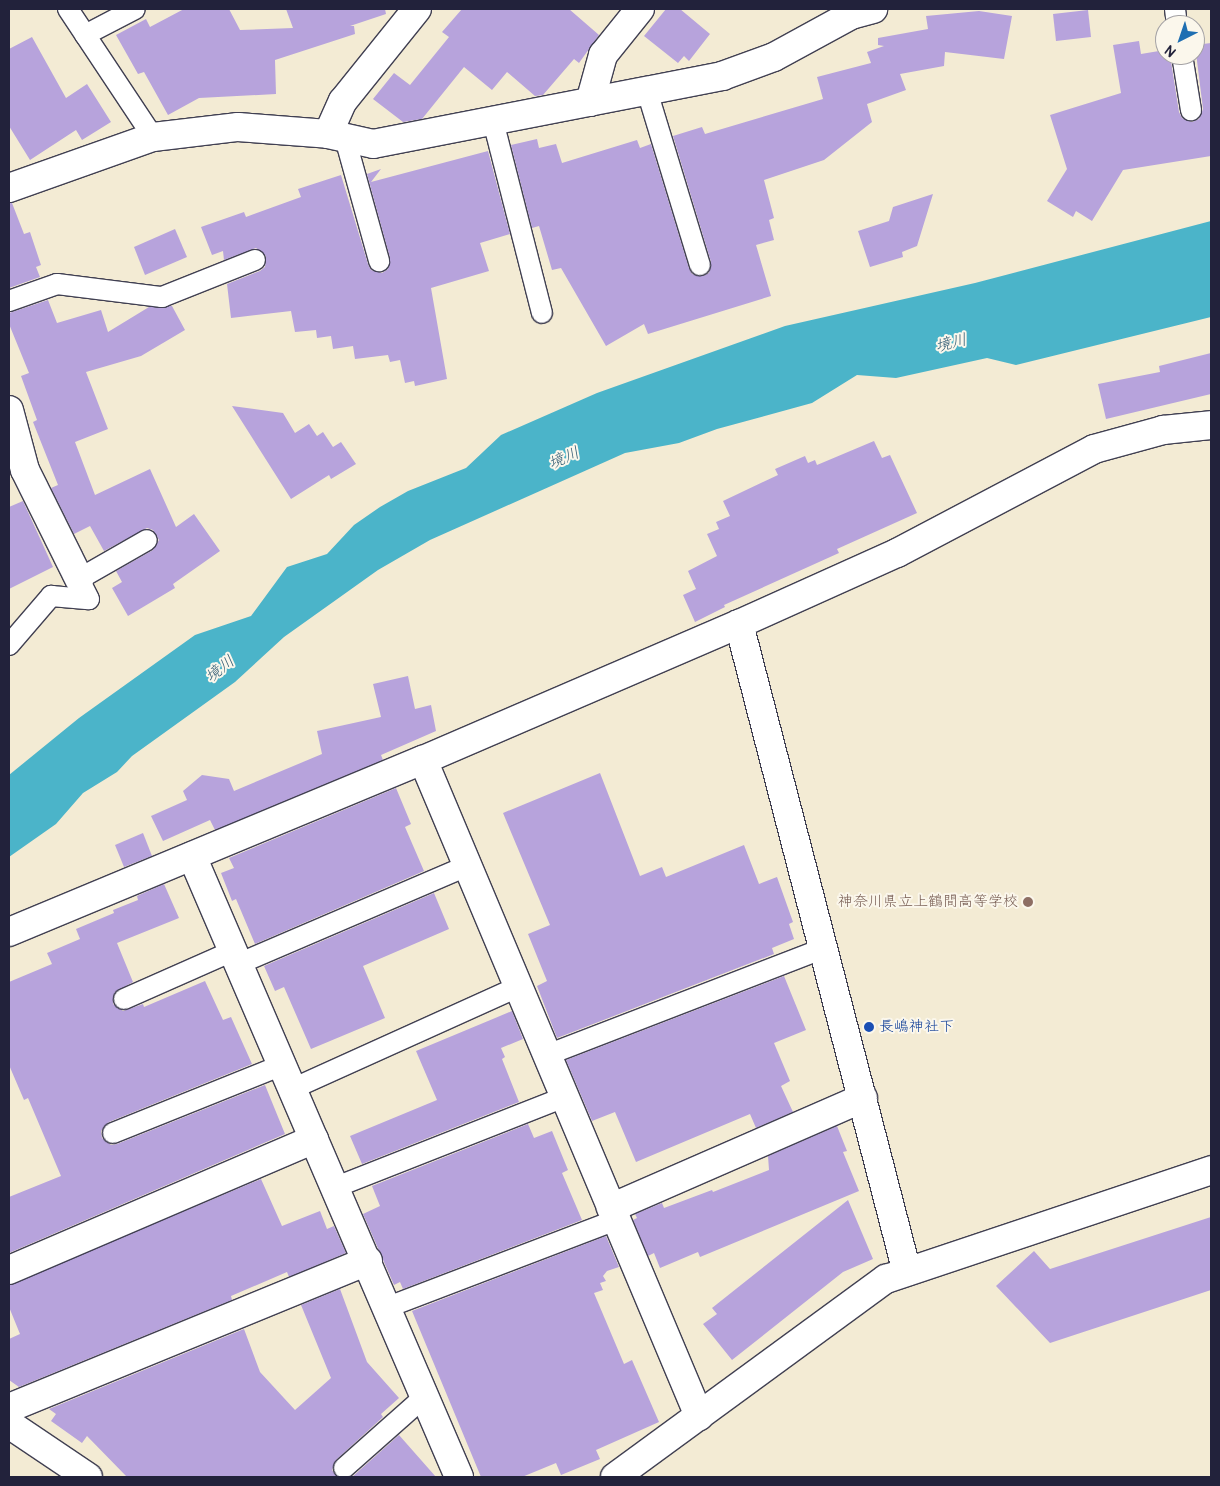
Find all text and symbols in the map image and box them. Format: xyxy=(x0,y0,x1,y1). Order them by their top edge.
north arrow xyxy=(1155,15,1205,65)
text: N xyxy=(1161,41,1180,60)
water label: 境川 xyxy=(933,330,969,356)
water label: 境川 xyxy=(545,443,583,473)
water label: 境川 xyxy=(201,652,239,686)
place label: 神奈川県立上鶴間高等学校 xyxy=(838,893,1018,911)
marker: 神奈川県立上鶴間高等学校 xyxy=(1022,896,1034,908)
place label: 長嶋神社下 xyxy=(879,1018,954,1036)
marker: 長嶋神社下 xyxy=(863,1021,875,1033)

